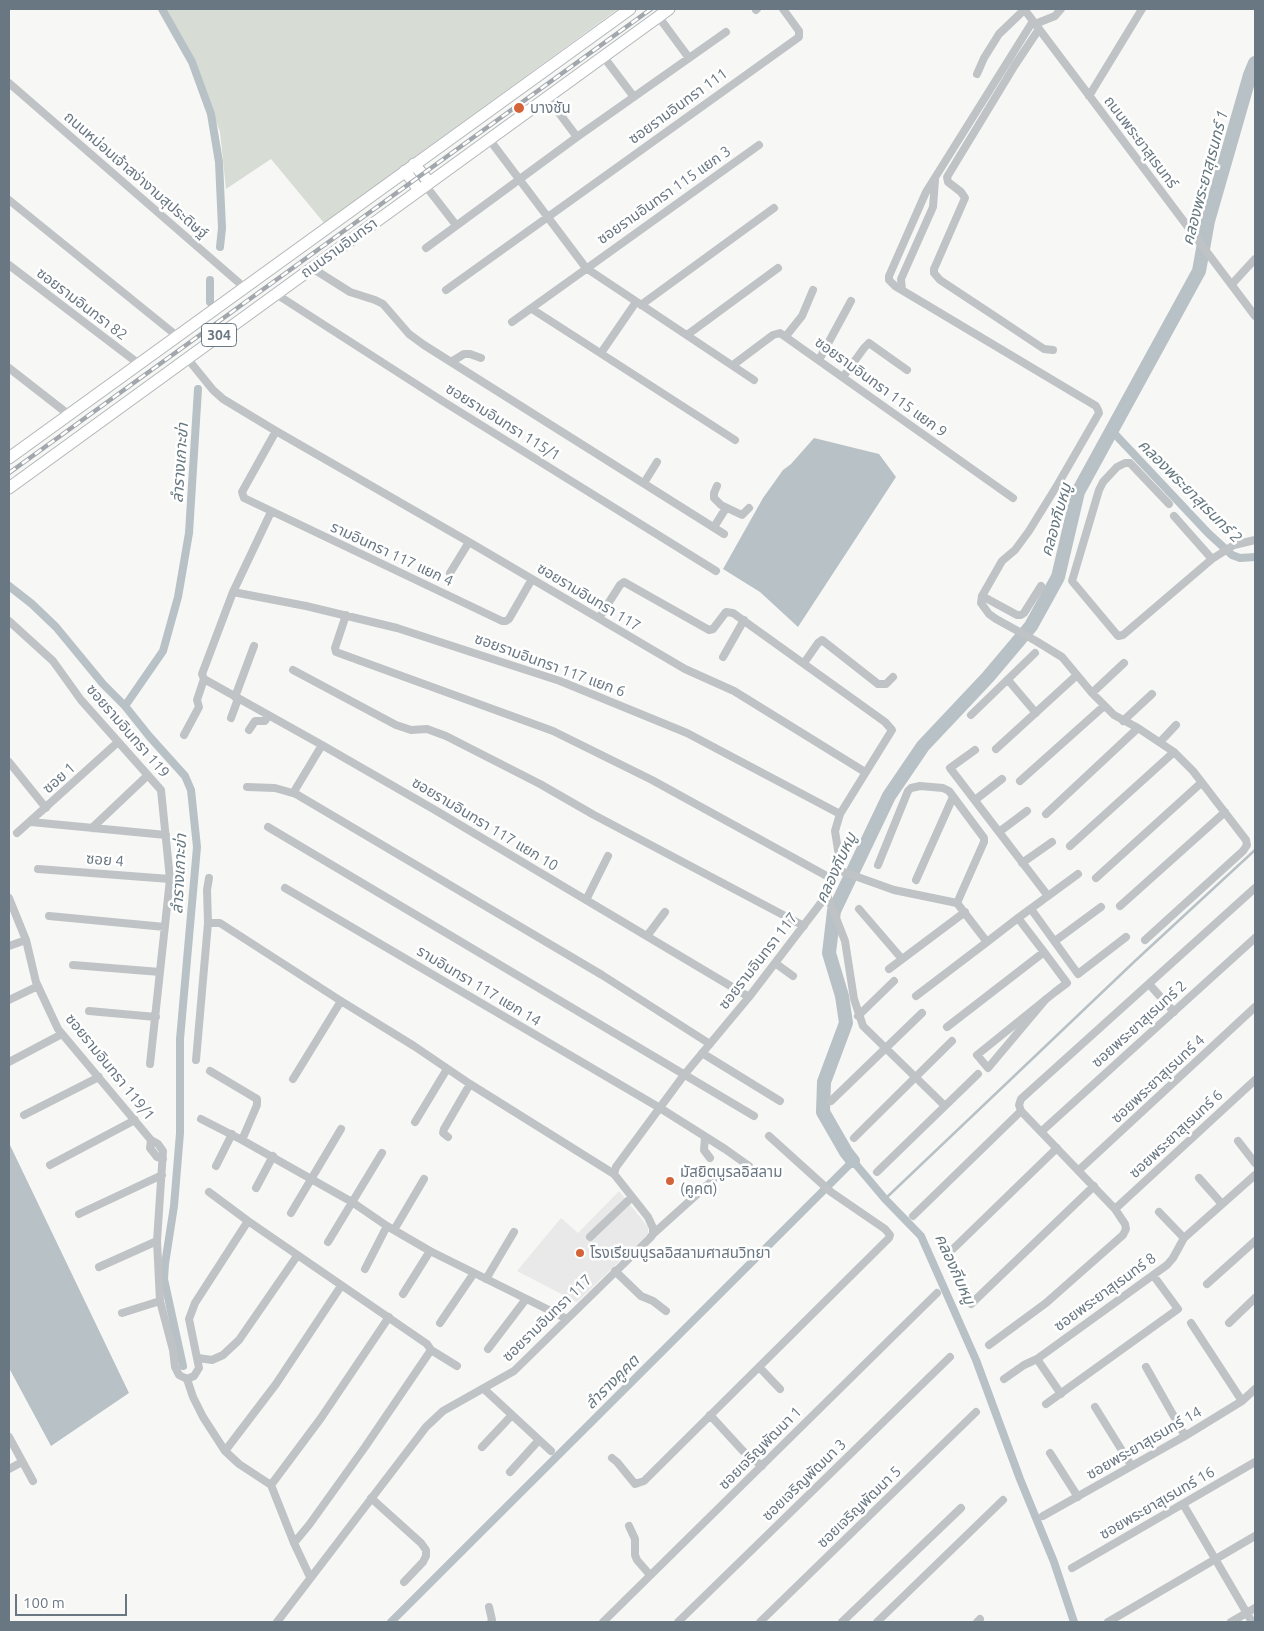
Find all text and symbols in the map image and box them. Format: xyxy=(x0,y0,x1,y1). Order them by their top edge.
street label: ซอยรามอินทรา 111 xyxy=(625,64,731,148)
street label: ถนนพระยาสุเรนทร์ xyxy=(1100,92,1182,192)
place label: บางชัน xyxy=(530,99,571,117)
marker: บางชัน xyxy=(512,101,526,115)
street label: ถนนหม่อมเจ้าสง่างามสุประดิษฐ์ xyxy=(60,108,212,242)
water label: คลองพระยาสุเรนทร์ 1 xyxy=(1178,109,1232,247)
street label: ซอยรามอินทรา 115 แยก 3 xyxy=(594,142,734,248)
street label: ถนนรามอินทรา xyxy=(297,214,381,282)
street label: ซอยรามอินทรา 82 xyxy=(33,264,131,344)
road number: 304 xyxy=(202,324,236,346)
street label: ซอยรามอินทรา 115 แยก 9 xyxy=(811,333,951,441)
street label: ซอยรามอินทรา 115/1 xyxy=(442,379,564,465)
water label: ลำรางเกาะข่า xyxy=(168,422,192,504)
water label: คลองพระยาสุเรนทร์ 2 xyxy=(1134,435,1246,547)
water label: คลองกีบหมู xyxy=(1036,481,1076,559)
street label: รามอินทรา 117 แยก 4 xyxy=(328,518,456,590)
street label: ซอยรามอินทรา 117 xyxy=(534,559,644,635)
street label: ซอยรามอินทรา 117 แยก 6 xyxy=(472,629,628,701)
street label: ซอยรามอินทรา 119 xyxy=(83,681,173,781)
street label: ซอย 1 xyxy=(39,759,79,797)
street label: ซอยรามอินทรา 117 แยก 10 xyxy=(409,773,561,875)
water label: คลองกีบหมู xyxy=(811,830,861,906)
water label: ลำรางเกาะข่า xyxy=(167,834,191,914)
street label: ซอย 4 xyxy=(85,849,125,871)
street label: ซอยรามอินทรา 117 xyxy=(715,909,801,1013)
street label: รามอินทรา 117 แยก 14 xyxy=(414,942,544,1030)
street label: ซอยพระยาสุเรนทร์ 2 xyxy=(1088,977,1190,1071)
street label: ซอยรามอินทรา 119/1 xyxy=(62,1010,158,1124)
street label: ซอยพระยาสุเรนทร์ 4 xyxy=(1107,1031,1209,1127)
street label: ซอยพระยาสุเรนทร์ 6 xyxy=(1125,1086,1227,1182)
place label: มัสยิตนูรลอิสลาม (คูคต) xyxy=(680,1163,782,1198)
marker: มัสยิตนูรลอิสลาม (คูคต) xyxy=(664,1175,676,1187)
water label: คลองกีบหมู xyxy=(931,1231,979,1307)
place label: โรงเรียนนูรลอิสลามศาสนวิทยา xyxy=(590,1244,770,1262)
marker: โรงเรียนนูรลอิสลามศาสนวิทยา xyxy=(574,1247,586,1259)
street label: ซอยพระยาสุเรนทร์ 8 xyxy=(1051,1249,1159,1335)
street label: ซอยรามอินทรา 117 xyxy=(498,1271,596,1365)
water label: ลำรางคูคต xyxy=(581,1351,643,1413)
street label: ซอยเจริญพัฒนา 1 xyxy=(715,1403,805,1493)
street label: ซอยพระยาสุเรนทร์ 14 xyxy=(1083,1403,1205,1483)
street label: ซอยเจริญพัฒนา 3 xyxy=(758,1435,850,1525)
street label: ซอยเจริญพัฒนา 5 xyxy=(813,1462,905,1552)
street label: ซอยพระยาสุเรนทร์ 16 xyxy=(1096,1463,1218,1543)
scale bar xyxy=(18,1584,130,1616)
text: 100 m xyxy=(23,1594,65,1611)

